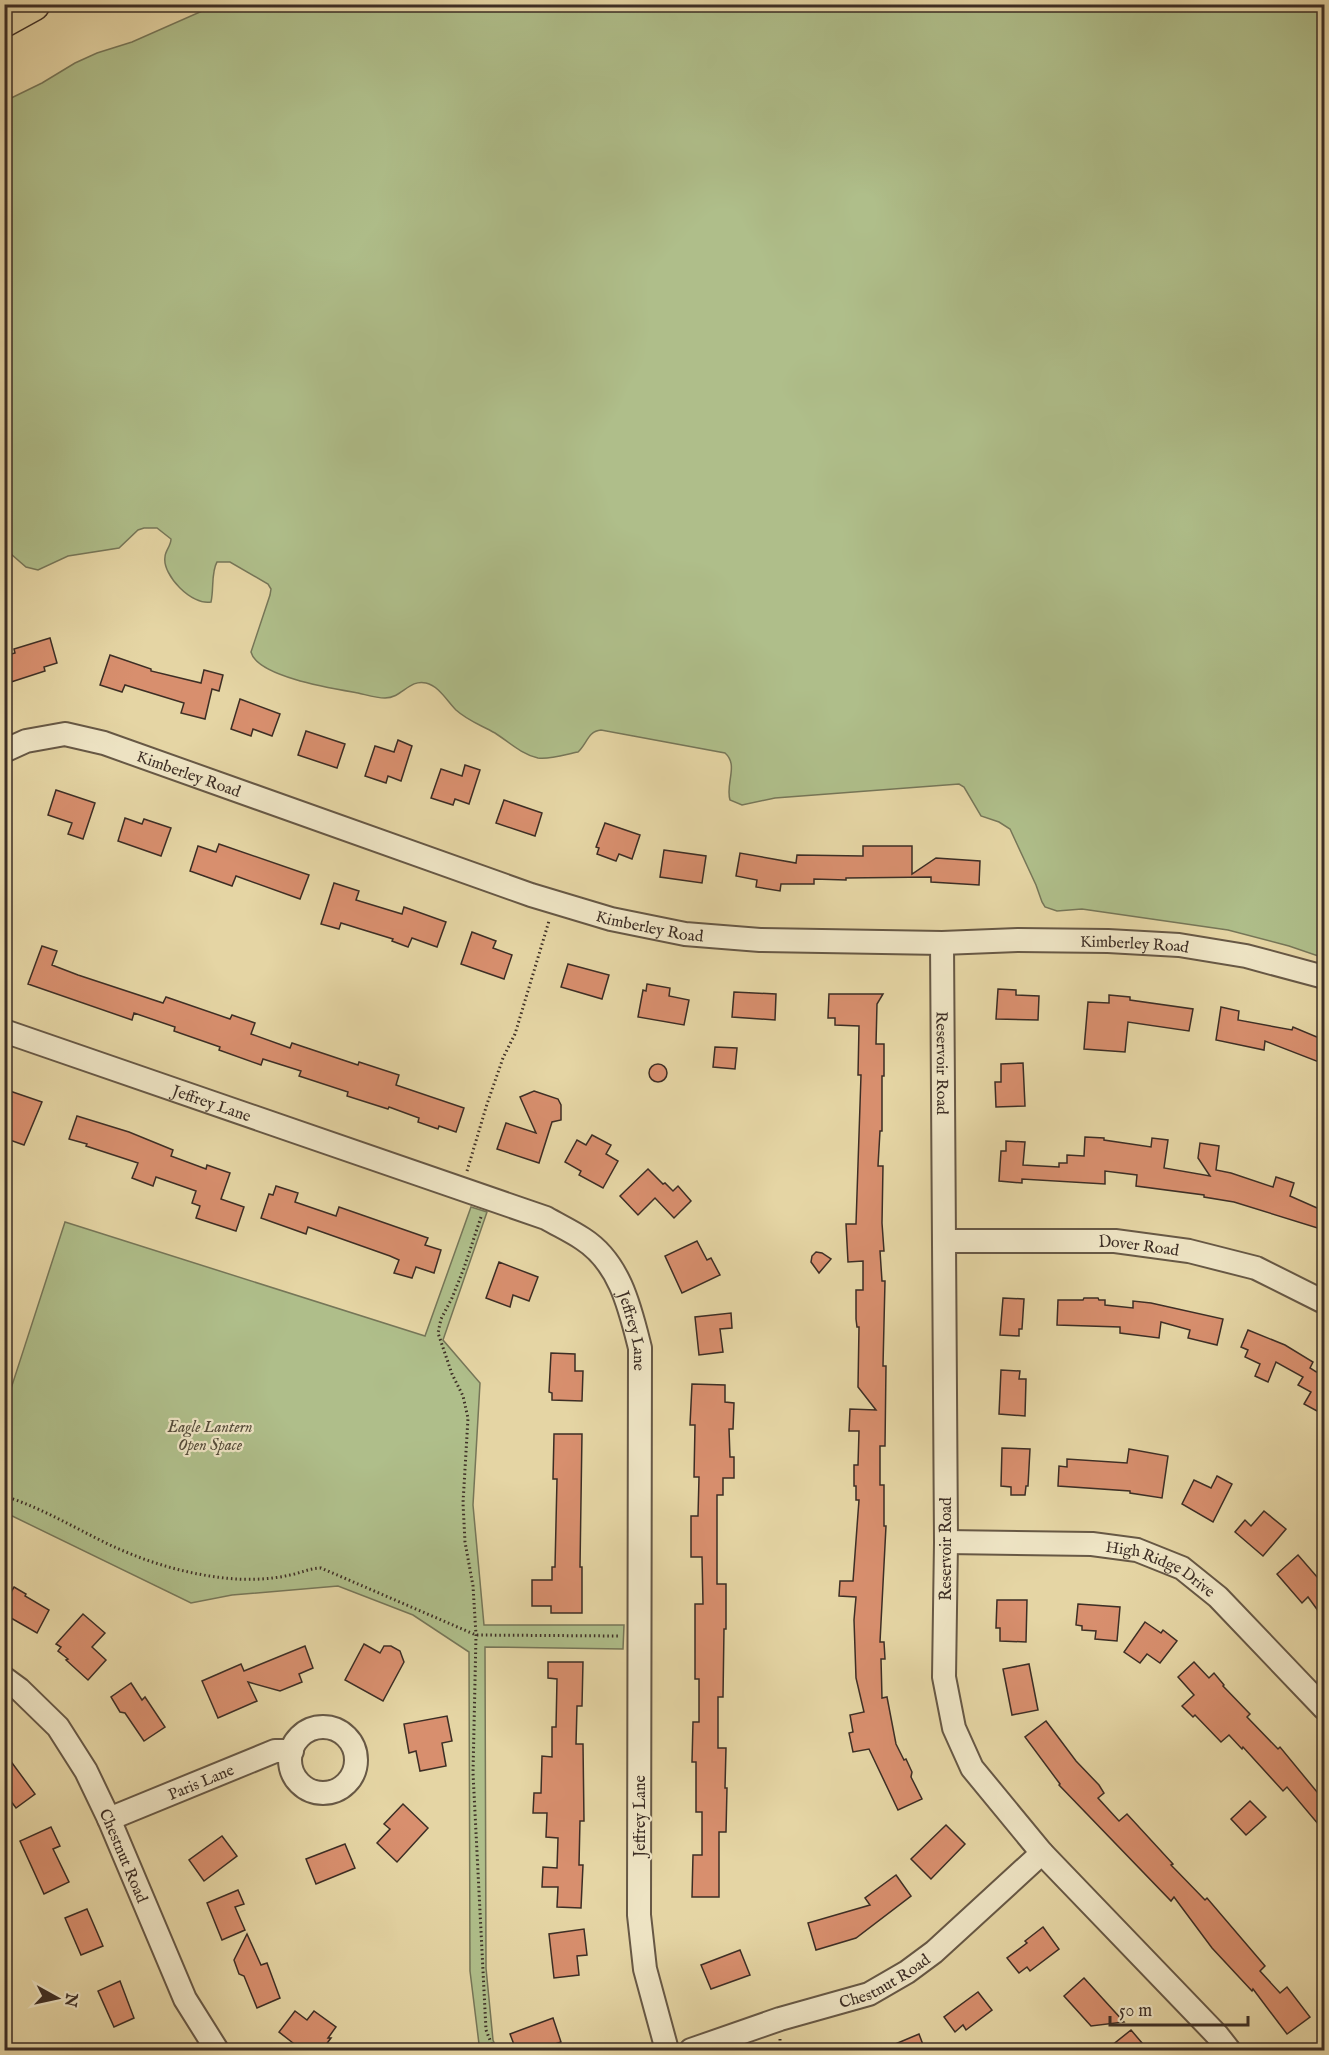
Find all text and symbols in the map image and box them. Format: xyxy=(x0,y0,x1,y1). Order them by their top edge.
street label: Kimberley Road xyxy=(134,747,244,803)
street label: Kimberley Road xyxy=(593,907,705,947)
street label: Kimberley Road xyxy=(1080,933,1191,959)
street label: Reservoir Road xyxy=(930,1011,951,1115)
street label: Jeffrey Lane xyxy=(168,1081,253,1127)
street label: Dover Road xyxy=(1098,1233,1181,1262)
street label: Jeffrey Lane xyxy=(611,1287,648,1371)
park label: Eagle Lantern Open Space xyxy=(167,1418,252,1456)
street label: Reservoir Road xyxy=(937,1497,957,1601)
street label: High Ridge Drive xyxy=(1104,1538,1218,1603)
street label: Paris Lane xyxy=(165,1761,237,1806)
street label: Jeffrey Lane xyxy=(631,1775,651,1859)
street label: Chestnut Road xyxy=(94,1806,151,1907)
street label: Chestnut Road xyxy=(837,1950,935,2014)
north arrow xyxy=(27,1968,87,2028)
scale bar xyxy=(1110,1989,1248,2027)
text: N xyxy=(59,1991,81,2008)
text: 50 m xyxy=(1119,2000,1152,2023)

